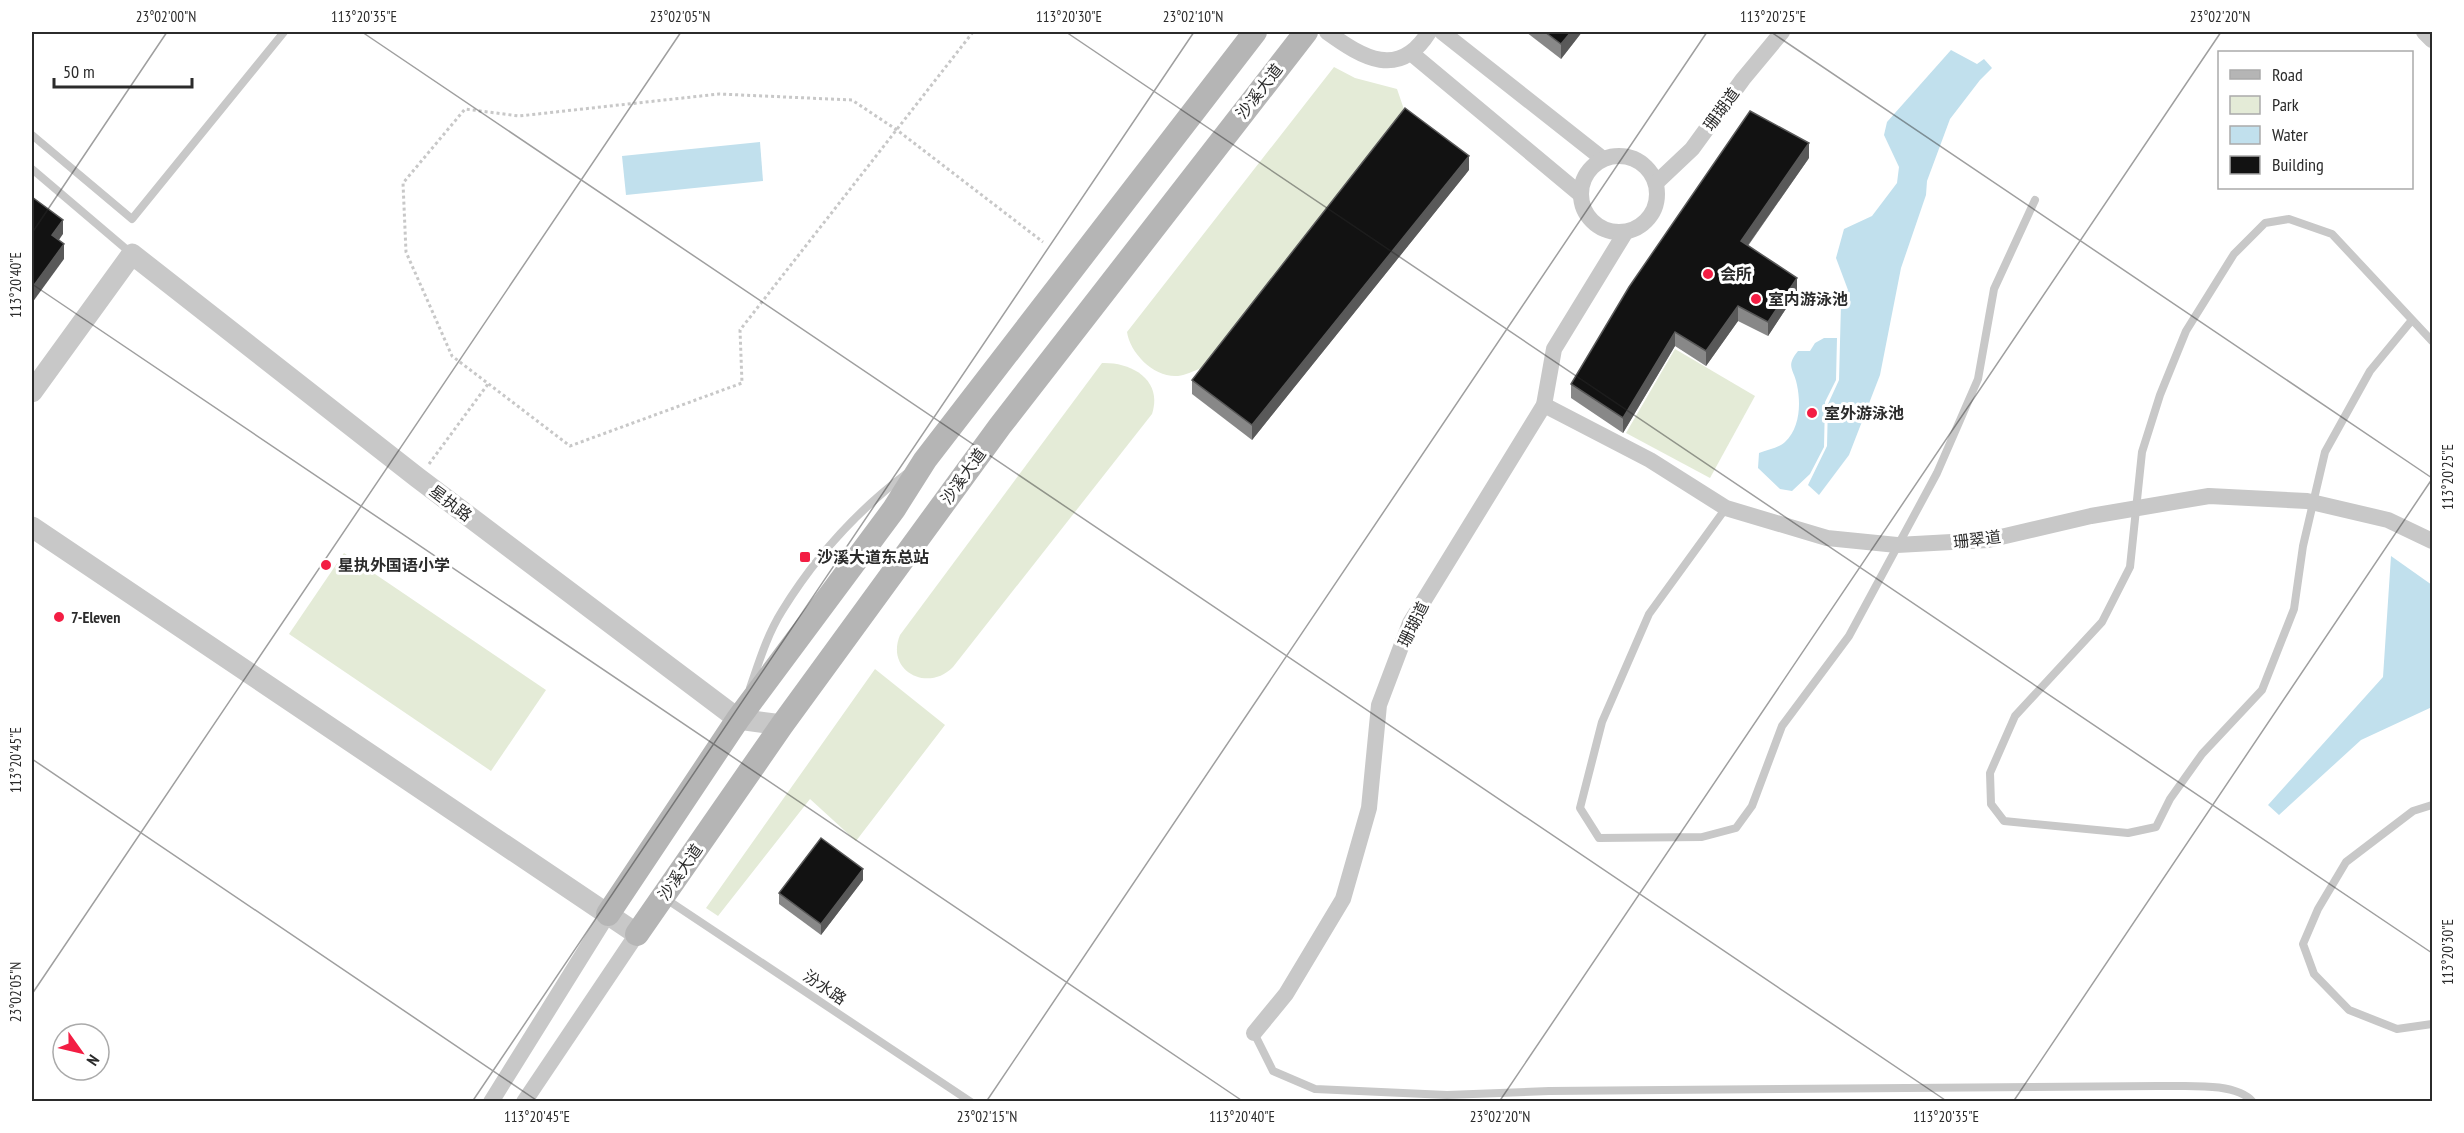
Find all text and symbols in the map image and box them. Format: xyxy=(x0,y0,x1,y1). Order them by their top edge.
text: 23°02'00"N xyxy=(136,7,196,26)
text: 113°20'35"E xyxy=(331,7,397,26)
text: 23°02'05"N xyxy=(650,7,710,26)
text: 113°20'30"E xyxy=(1036,7,1102,26)
text: 23°02'10"N xyxy=(1163,7,1223,26)
text: 113°20'25"E xyxy=(1740,7,1806,26)
text: 23°02'20"N xyxy=(2190,7,2250,26)
scale bar xyxy=(54,51,192,89)
legend xyxy=(2218,51,2413,189)
text: 50 m xyxy=(63,60,95,83)
street label: 沙溪大道 xyxy=(1231,60,1287,122)
text: Road xyxy=(2272,63,2303,86)
street label: 珊瑚道 xyxy=(1699,84,1743,134)
text: Park xyxy=(2272,93,2299,116)
text: Water xyxy=(2272,123,2308,146)
text: Building xyxy=(2272,153,2324,176)
text: 113°20'40"E xyxy=(6,252,25,318)
place label: 会所 xyxy=(1720,264,1752,284)
marker: 会所 xyxy=(1701,267,1715,281)
place label: 室内游泳池 xyxy=(1768,289,1848,309)
marker: 室内游泳池 xyxy=(1749,292,1763,306)
place label: 室外游泳池 xyxy=(1824,403,1904,423)
marker: 室外游泳池 xyxy=(1805,406,1819,420)
street label: 沙溪大道 xyxy=(936,444,990,508)
text: 113°20'25"E xyxy=(2438,444,2457,510)
street label: 星执路 xyxy=(426,481,476,525)
street label: 珊翠道 xyxy=(1952,526,2002,552)
place label: 沙溪大道东总站 xyxy=(817,547,929,567)
marker: 沙溪大道东总站 xyxy=(798,550,812,564)
place label: 星执外国语小学 xyxy=(338,555,450,575)
marker: 星执外国语小学 xyxy=(319,558,333,572)
street label: 珊瑚道 xyxy=(1393,598,1433,650)
place label: 7-Eleven xyxy=(71,607,120,627)
marker: 7-Eleven xyxy=(52,610,66,624)
text: 113°20'45"E xyxy=(6,727,25,793)
street label: 沙溪大道 xyxy=(653,840,707,904)
text: 113°20'30"E xyxy=(2438,919,2457,985)
text: 23°02'05"N xyxy=(6,962,25,1022)
street label: 汾水路 xyxy=(800,965,850,1009)
north arrow xyxy=(51,1022,111,1082)
text: N xyxy=(83,1051,104,1070)
text: 113°20'45"E xyxy=(504,1107,570,1126)
text: 23°02'15"N xyxy=(957,1107,1017,1126)
text: 113°20'40"E xyxy=(1209,1107,1275,1126)
text: 23°02'20"N xyxy=(1470,1107,1530,1126)
text: 113°20'35"E xyxy=(1913,1107,1979,1126)

